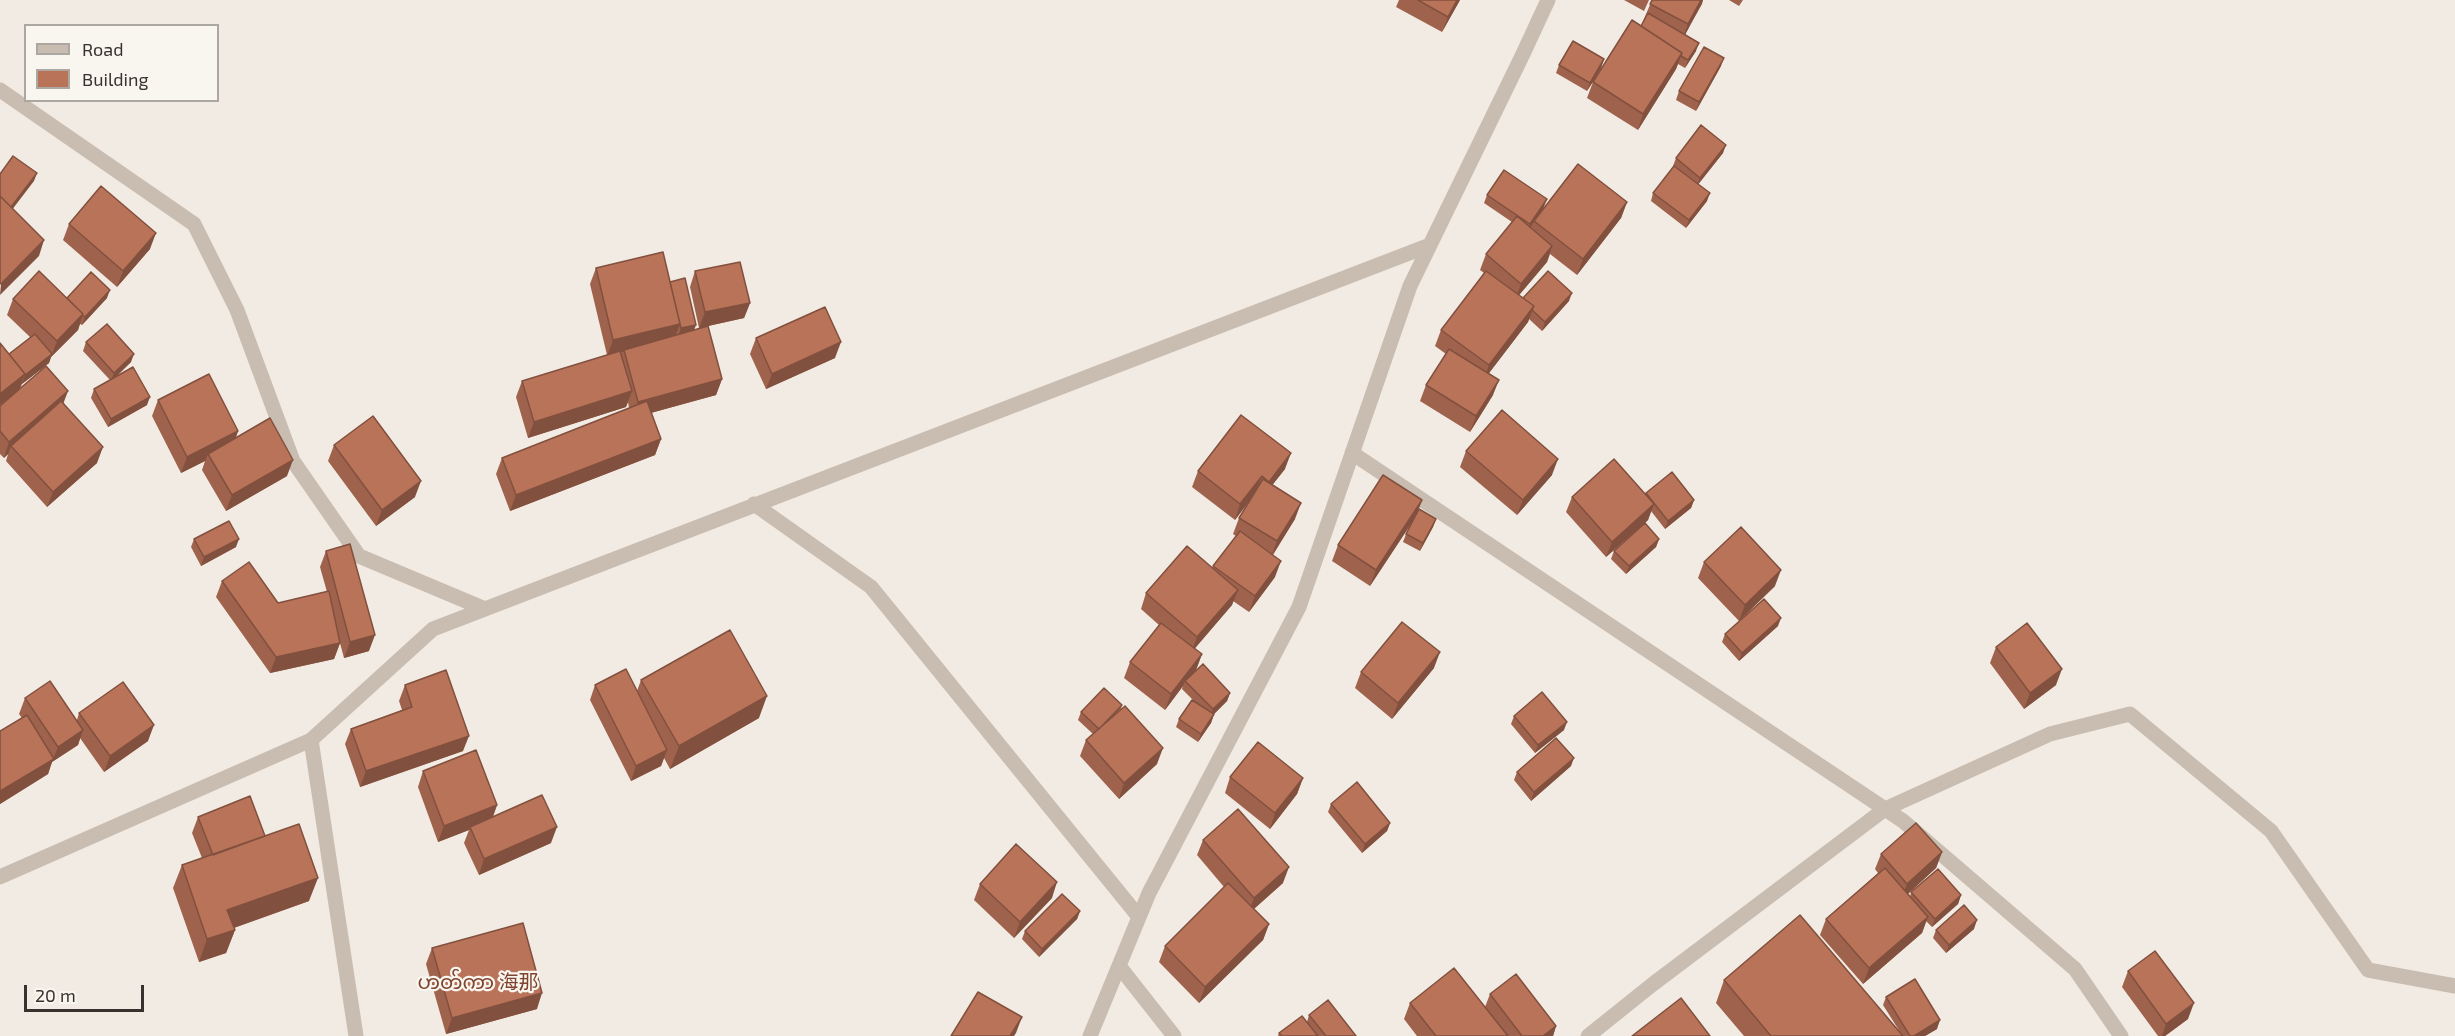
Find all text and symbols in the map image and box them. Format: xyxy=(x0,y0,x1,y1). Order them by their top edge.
legend xyxy=(24,24,219,102)
text: Road xyxy=(82,38,123,60)
text: Building xyxy=(82,68,149,90)
district label: ဟတ်ကာ 海那 xyxy=(418,970,538,994)
scale bar xyxy=(27,973,147,1011)
text: 20 m xyxy=(35,984,76,1006)

